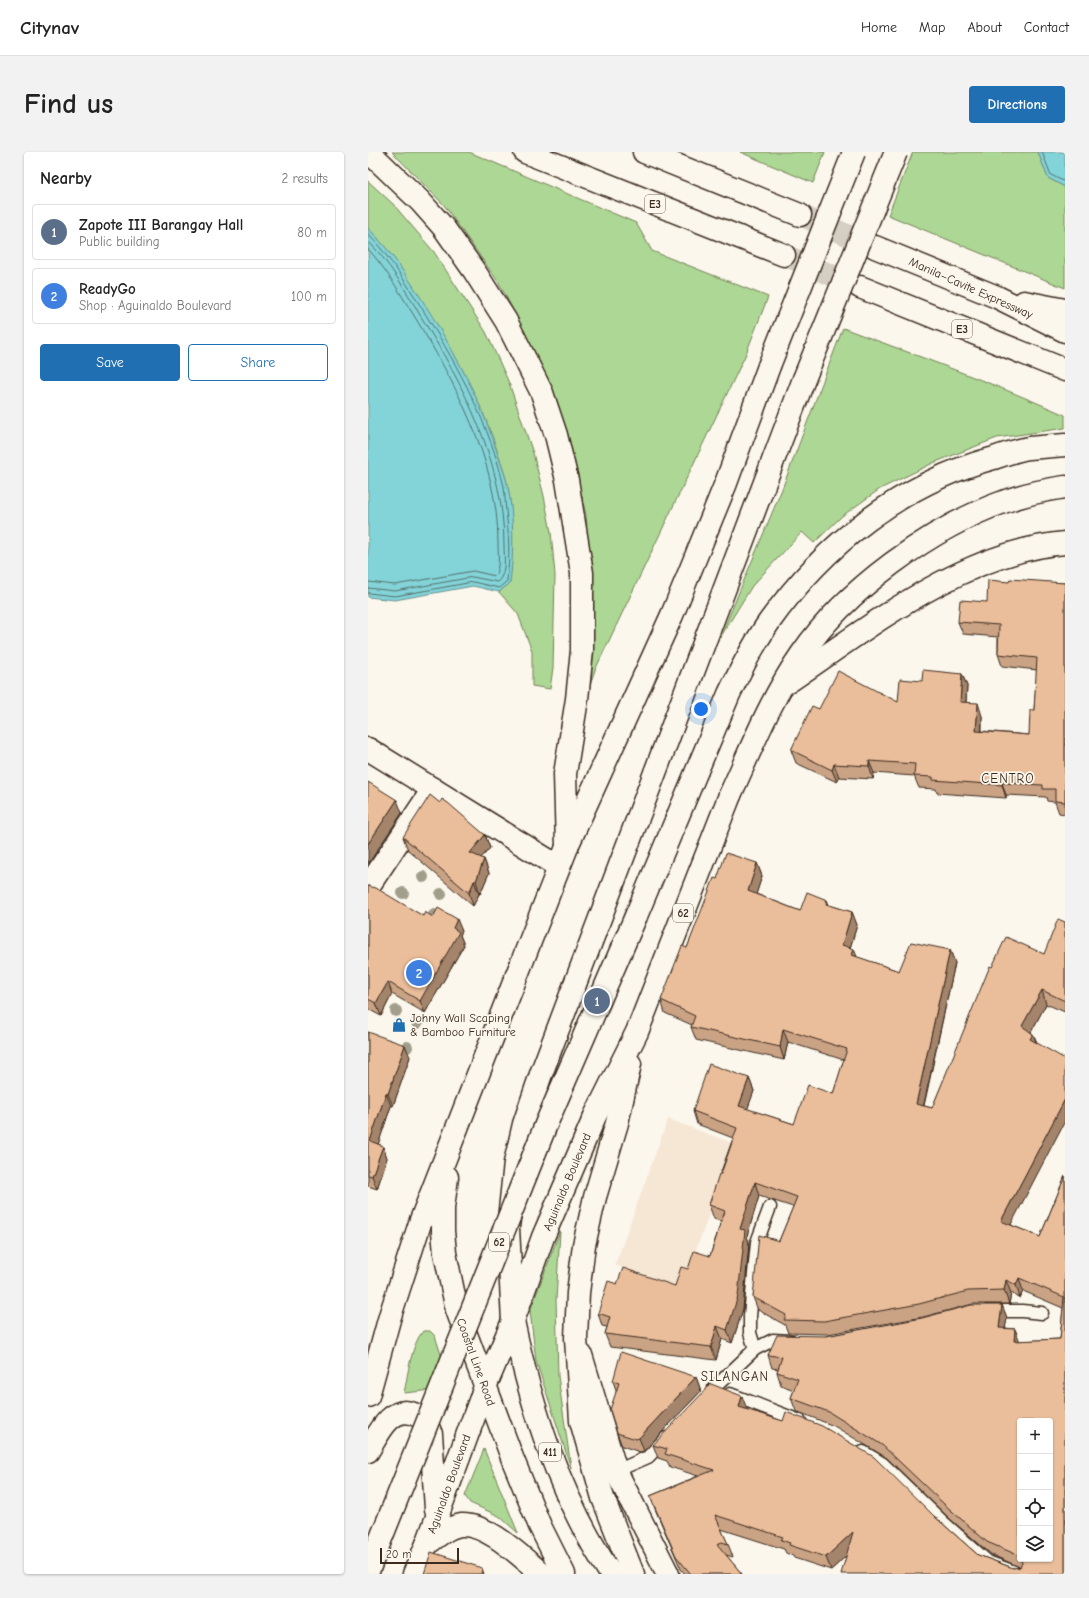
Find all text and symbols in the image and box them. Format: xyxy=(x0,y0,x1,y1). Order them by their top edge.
text: Citynav xyxy=(20,17,79,39)
text: Home xyxy=(861,19,897,36)
text: Map xyxy=(919,19,945,36)
text: About xyxy=(967,19,1002,36)
text: Contact xyxy=(1024,19,1069,36)
button: Directions xyxy=(969,86,1065,123)
text: Find us xyxy=(24,88,113,120)
text: Nearby xyxy=(40,169,91,188)
text: 2 results xyxy=(281,171,328,186)
road number: E3 xyxy=(645,195,665,213)
text: Zapote III Barangay Hall xyxy=(79,216,243,234)
text: 1 xyxy=(51,225,57,240)
text: 80 m xyxy=(297,225,327,240)
text: Public building xyxy=(79,234,160,249)
street label: Manila–Cavite Expressway xyxy=(907,254,1036,322)
text: ReadyGo xyxy=(79,280,136,298)
text: 2 xyxy=(51,289,57,304)
text: 100 m xyxy=(291,289,327,304)
text: Shop · Aguinaldo Boulevard xyxy=(79,298,231,313)
road number: E3 xyxy=(952,320,972,338)
button: Save xyxy=(40,344,180,381)
button: Share xyxy=(188,344,328,381)
your location xyxy=(691,699,711,719)
district label: CENTRO xyxy=(981,771,1035,786)
road number: 62 xyxy=(673,904,693,922)
pin: 2 xyxy=(406,958,432,988)
pin: 1 xyxy=(584,986,610,1016)
place label: Johny Wall Scaping & Bamboo Furniture xyxy=(410,1011,516,1039)
shop icon: Johny Wall Scaping & Bamboo Furniture xyxy=(391,1017,407,1033)
street label: Aguinaldo Boulevard xyxy=(540,1131,594,1233)
road number: 62 xyxy=(489,1233,509,1251)
street label: Coastal Line Road xyxy=(454,1316,498,1408)
district label: SILANGAN xyxy=(701,1369,769,1384)
map controls xyxy=(1017,1418,1053,1562)
button: + xyxy=(1017,1418,1053,1454)
street label: Aguinaldo Boulevard xyxy=(425,1432,473,1536)
road number: 411 xyxy=(539,1443,561,1461)
button: − xyxy=(1017,1454,1053,1490)
button: locate xyxy=(1017,1490,1053,1526)
button: layers xyxy=(1017,1526,1053,1562)
scale bar xyxy=(380,1546,459,1565)
text: 20 m xyxy=(386,1548,411,1561)

